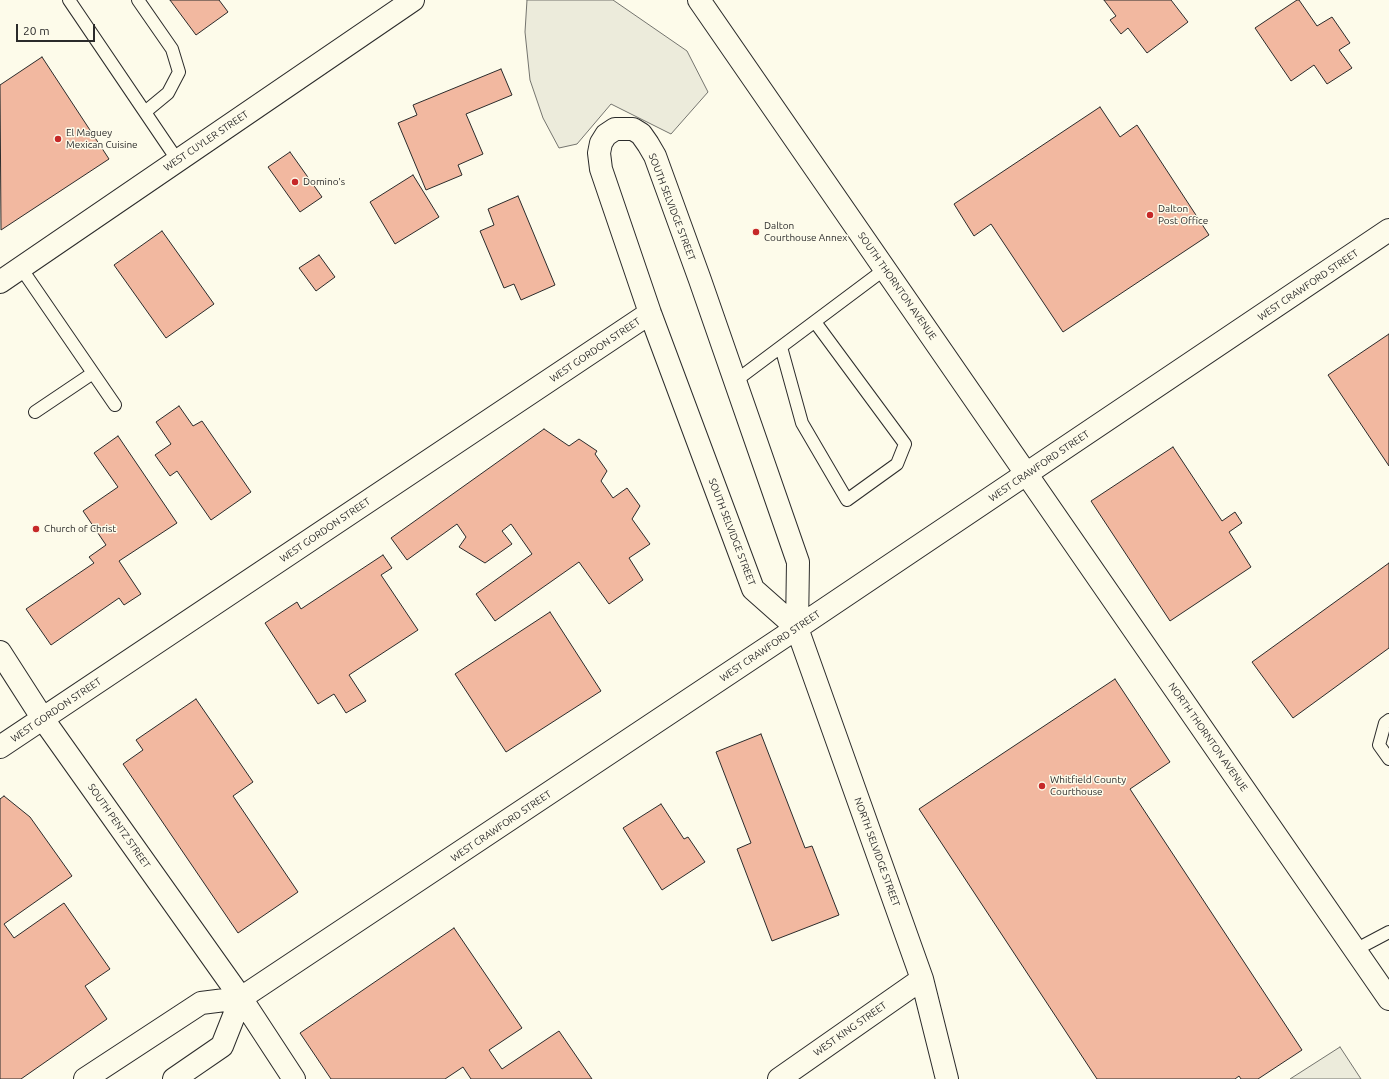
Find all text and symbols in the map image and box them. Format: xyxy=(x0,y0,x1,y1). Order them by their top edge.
scale bar xyxy=(18,16,97,42)
text: 20 m xyxy=(23,24,50,37)
street label: WEST CUYLER STREET xyxy=(161,108,251,174)
place label: El Maguey Mexican Cuisine xyxy=(66,127,138,150)
marker: El Maguey Mexican Cuisine xyxy=(53,134,63,144)
street label: SOUTH SELVIDGE STREET xyxy=(646,152,698,262)
place label: Domino's xyxy=(303,176,345,188)
marker: Domino's xyxy=(290,177,300,187)
place label: Dalton Post Office xyxy=(1158,203,1208,226)
marker: Dalton Post Office xyxy=(1145,210,1155,220)
place label: Dalton Courthouse Annex xyxy=(764,220,847,244)
marker: Dalton Courthouse Annex xyxy=(751,227,761,237)
street label: SOUTH THORNTON AVENUE xyxy=(855,230,939,342)
street label: WEST CRAWFORD STREET xyxy=(1255,247,1361,323)
street label: WEST GORDON STREET xyxy=(547,315,643,385)
street label: WEST CRAWFORD STREET xyxy=(986,428,1092,504)
street label: SOUTH SELVIDGE STREET xyxy=(706,477,758,587)
street label: WEST GORDON STREET xyxy=(277,495,373,565)
place label: Church of Christ xyxy=(44,523,116,535)
marker: Church of Christ xyxy=(31,524,41,534)
street label: WEST CRAWFORD STREET xyxy=(717,608,823,684)
street label: WEST GORDON STREET xyxy=(8,675,104,745)
street label: NORTH THORNTON AVENUE xyxy=(1166,680,1250,794)
place label: Whitfield County Courthouse xyxy=(1050,774,1126,798)
street label: SOUTH PENTZ STREET xyxy=(85,781,153,871)
marker: Whitfield County Courthouse xyxy=(1037,781,1047,791)
street label: WEST CRAWFORD STREET xyxy=(448,788,554,864)
street label: NORTH SELVIDGE STREET xyxy=(852,796,902,908)
street label: WEST KING STREET xyxy=(811,999,889,1059)

